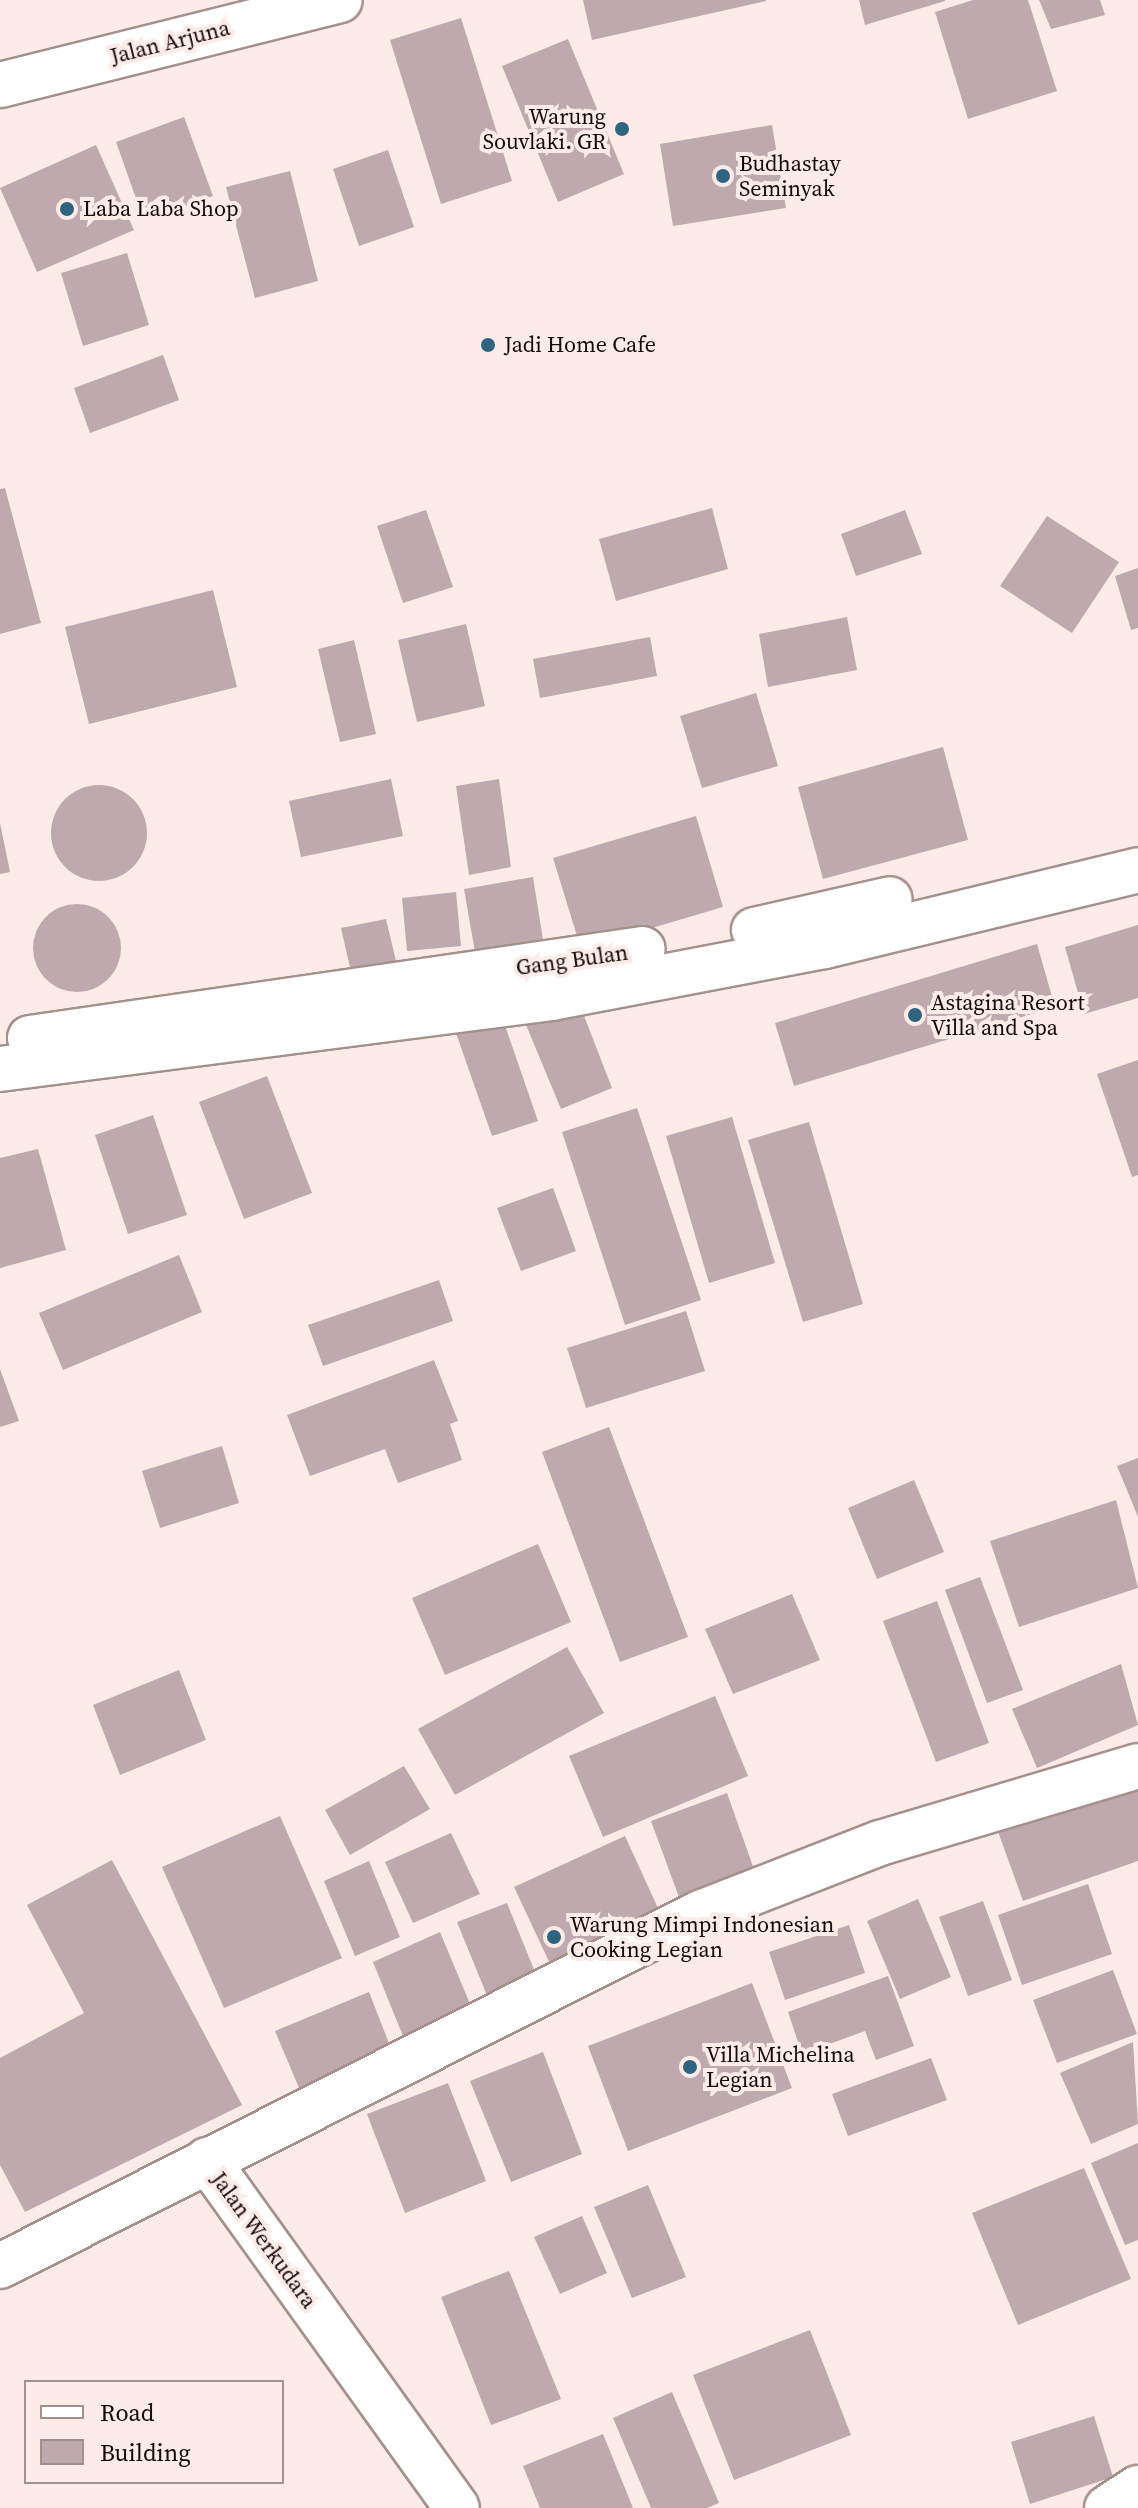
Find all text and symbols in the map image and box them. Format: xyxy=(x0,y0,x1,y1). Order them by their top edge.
street label: Jalan Arjuna xyxy=(108,14,232,70)
place label: Warung Souvlaki. GR xyxy=(483,103,606,154)
marker: Warung Souvlaki. GR xyxy=(613,120,631,138)
place label: Budhastay Seminyak xyxy=(739,150,841,202)
marker: Budhastay Seminyak xyxy=(714,167,732,185)
place label: Laba Laba Shop xyxy=(83,196,239,222)
marker: Laba Laba Shop xyxy=(58,200,76,218)
place label: Jadi Home Cafe xyxy=(504,332,656,358)
marker: Jadi Home Cafe xyxy=(479,336,497,354)
street label: Gang Bulan xyxy=(514,939,630,981)
place label: Astagina Resort Villa and Spa xyxy=(931,989,1085,1040)
marker: Astagina Resort Villa and Spa xyxy=(906,1006,924,1024)
place label: Warung Mimpi Indonesian Cooking Legian xyxy=(570,1911,834,1962)
marker: Warung Mimpi Indonesian Cooking Legian xyxy=(545,1928,563,1946)
place label: Villa Michelina Legian xyxy=(706,2041,855,2092)
marker: Villa Michelina Legian xyxy=(681,2058,699,2076)
street label: Jalan Werkudara xyxy=(205,2166,323,2314)
legend xyxy=(24,2380,284,2484)
text: Road xyxy=(100,2396,154,2429)
text: Building xyxy=(100,2436,191,2469)

